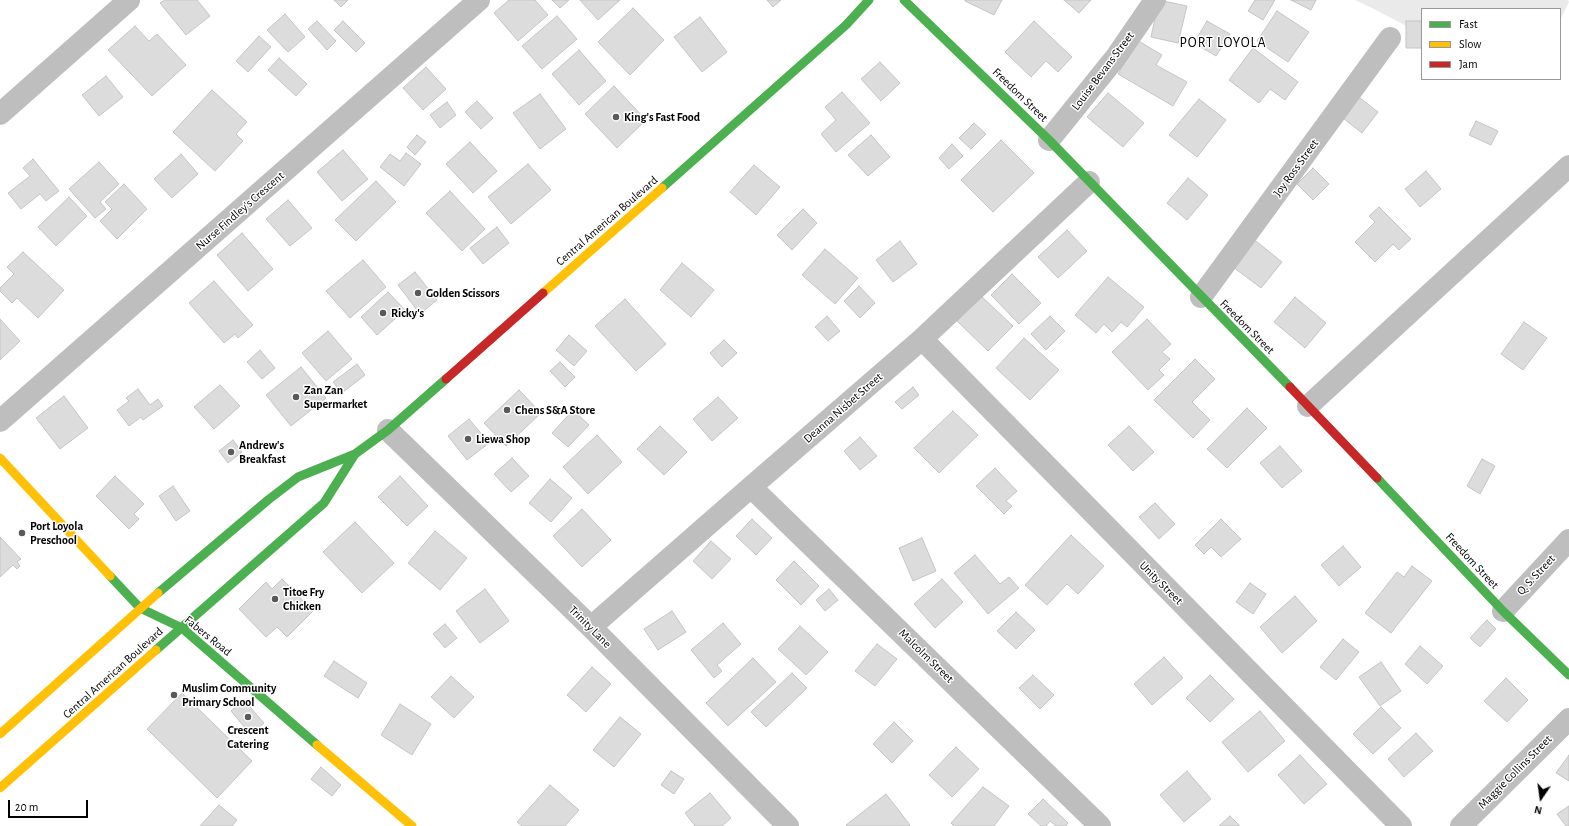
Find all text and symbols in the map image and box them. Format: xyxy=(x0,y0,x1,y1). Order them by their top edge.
legend xyxy=(1421,8,1561,80)
text: Fast xyxy=(1459,18,1478,30)
street label: Louise Bevans Street xyxy=(1069,29,1137,113)
district label: PORT LOYOLA xyxy=(1179,35,1267,51)
text: Slow xyxy=(1459,38,1481,50)
text: Jam xyxy=(1459,58,1478,70)
street label: Freedom Street xyxy=(989,65,1051,125)
place label: King's Fast Food xyxy=(624,110,700,124)
marker: King's Fast Food xyxy=(611,112,621,122)
street label: Joy Ross Street xyxy=(1270,136,1322,200)
street label: Nurse Findley's Crescent xyxy=(193,169,287,253)
street label: Central American Boulevard xyxy=(553,173,661,269)
place label: Golden Scissors xyxy=(426,286,500,300)
marker: Golden Scissors xyxy=(413,288,423,298)
street label: Freedom Street xyxy=(1217,297,1277,357)
place label: Ricky's xyxy=(391,306,424,320)
marker: Ricky's xyxy=(378,308,388,318)
street label: Deanna Nisbet Street xyxy=(801,370,885,446)
place label: Zan Zan Supermarket xyxy=(304,383,367,411)
marker: Zan Zan Supermarket xyxy=(291,392,301,402)
place label: Chens S&A Store xyxy=(515,403,595,417)
marker: Chens S&A Store xyxy=(502,405,512,415)
place label: Liewa Shop xyxy=(476,432,530,446)
marker: Liewa Shop xyxy=(463,434,473,444)
place label: Andrew's Breakfast xyxy=(239,438,286,466)
marker: Andrew's Breakfast xyxy=(226,447,236,457)
place label: Port Loyola Preschool xyxy=(30,519,83,547)
marker: Port Loyola Preschool xyxy=(17,528,27,538)
street label: Freedom Street xyxy=(1442,530,1502,592)
street label: Q. S. Street xyxy=(1514,552,1558,598)
street label: Unity Street xyxy=(1136,558,1186,608)
place label: Titoe Fry Chicken xyxy=(283,585,324,613)
marker: Titoe Fry Chicken xyxy=(270,594,280,604)
street label: Trinity Lane xyxy=(566,603,614,651)
street label: Fabers Road xyxy=(182,613,234,659)
street label: Central American Boulevard xyxy=(60,624,166,722)
street label: Malcolm Street xyxy=(895,626,957,686)
place label: Muslim Community Primary School xyxy=(182,681,276,709)
marker: Muslim Community Primary School xyxy=(169,690,179,700)
marker: Crescent Catering xyxy=(243,712,253,722)
place label: Crescent Catering xyxy=(227,723,269,751)
street label: Maggie Collins Street xyxy=(1475,732,1555,812)
north arrow xyxy=(1521,778,1561,818)
scale bar xyxy=(10,792,90,818)
text: 20 m xyxy=(15,801,38,813)
text: N xyxy=(1533,804,1543,816)

